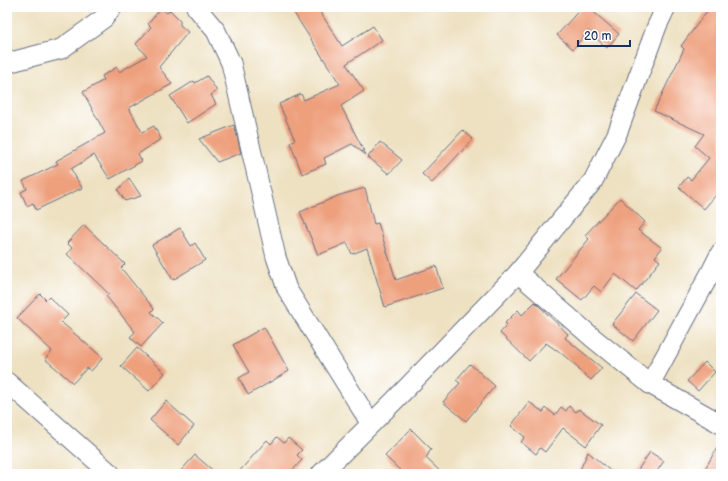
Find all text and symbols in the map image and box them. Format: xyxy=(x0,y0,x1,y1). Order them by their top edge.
scale bar xyxy=(578,22,630,48)
text: 20 m xyxy=(584,29,611,44)

